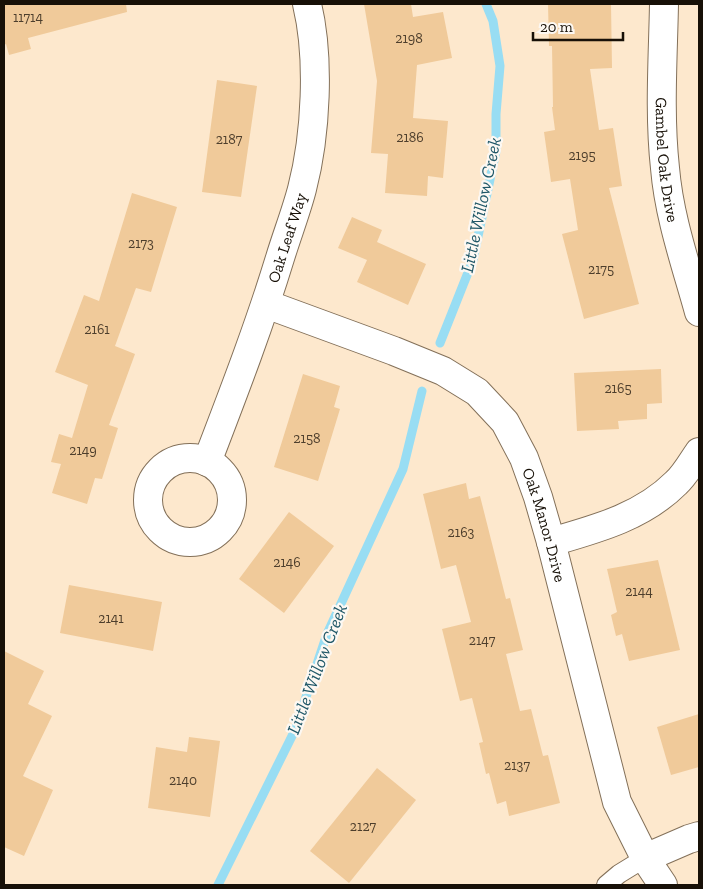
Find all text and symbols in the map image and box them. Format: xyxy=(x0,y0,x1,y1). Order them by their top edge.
house number: 11714 xyxy=(13,9,43,26)
scale bar xyxy=(533,10,623,42)
text: 20 m xyxy=(540,18,573,36)
house number: 2198 xyxy=(395,30,423,47)
street label: Gambel Oak Drive xyxy=(652,97,683,224)
house number: 2186 xyxy=(396,129,424,146)
house number: 2187 xyxy=(216,131,243,148)
water label: Little Willow Creek xyxy=(456,135,506,275)
house number: 2195 xyxy=(568,147,596,164)
street label: Oak Leaf Way xyxy=(264,190,311,285)
house number: 2173 xyxy=(128,235,154,252)
house number: 2175 xyxy=(588,261,614,278)
house number: 2161 xyxy=(84,321,110,338)
house number: 2165 xyxy=(604,380,632,397)
house number: 2158 xyxy=(293,430,321,447)
house number: 2149 xyxy=(69,442,97,459)
street label: Oak Manor Drive xyxy=(518,465,570,584)
house number: 2163 xyxy=(448,524,475,541)
house number: 2146 xyxy=(273,554,301,571)
house number: 2144 xyxy=(625,583,653,600)
water label: Little Willow Creek xyxy=(282,601,352,737)
house number: 2141 xyxy=(98,610,124,627)
house number: 2147 xyxy=(469,632,496,649)
house number: 2137 xyxy=(504,757,530,774)
house number: 2140 xyxy=(169,772,197,789)
house number: 2127 xyxy=(350,818,377,835)

